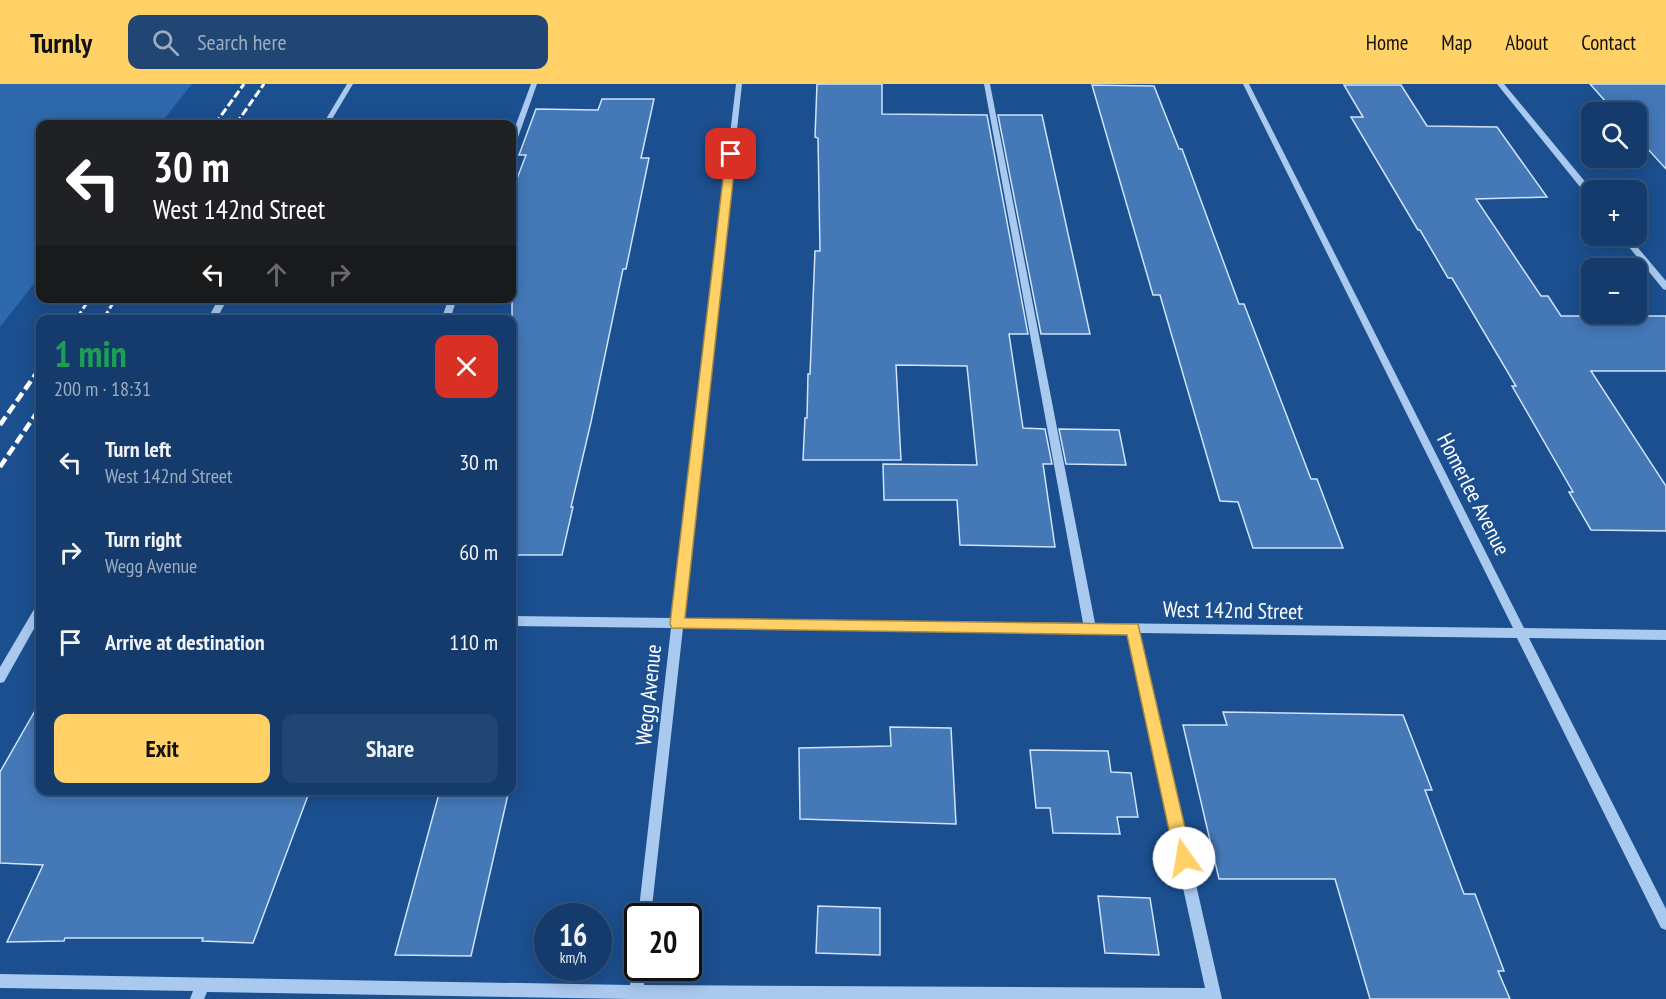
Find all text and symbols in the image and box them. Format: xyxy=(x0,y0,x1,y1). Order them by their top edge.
search box xyxy=(128,15,548,69)
text: Turnly xyxy=(30,24,92,61)
icon: search xyxy=(149,26,182,59)
text: Search here xyxy=(197,28,287,56)
text: Home xyxy=(1366,29,1408,56)
text: Map xyxy=(1441,29,1472,56)
text: About xyxy=(1505,29,1548,56)
text: Contact xyxy=(1581,29,1636,56)
map controls xyxy=(1581,102,1647,324)
button: search xyxy=(1581,102,1647,168)
pin xyxy=(705,128,756,179)
icon: arrive xyxy=(714,137,747,170)
text: 30 m xyxy=(153,139,230,194)
icon: left xyxy=(54,144,132,222)
button: + xyxy=(1581,180,1647,246)
text: West 142nd Street xyxy=(153,192,325,226)
icon: left xyxy=(197,258,230,291)
icon: ahead xyxy=(260,258,293,291)
icon: right xyxy=(323,258,356,291)
button: − xyxy=(1581,258,1647,324)
text: 1 min xyxy=(54,330,127,377)
button: close xyxy=(435,335,498,398)
text: 200 m · 18:31 xyxy=(54,376,151,402)
street label: Homerlee Avenue xyxy=(1431,428,1517,560)
text: Turn left xyxy=(105,435,171,463)
icon: left xyxy=(54,446,87,479)
text: 30 m xyxy=(459,448,498,476)
text: West 142nd Street xyxy=(105,463,233,489)
text: Turn right xyxy=(105,525,182,553)
icon: right xyxy=(54,536,87,569)
text: 60 m xyxy=(459,538,498,566)
text: Wegg Avenue xyxy=(105,553,197,579)
street label: West 142nd Street xyxy=(1163,595,1303,625)
icon: arrive xyxy=(54,626,87,659)
text: Arrive at destination xyxy=(105,628,265,656)
text: 110 m xyxy=(449,628,498,656)
street label: Wegg Avenue xyxy=(629,643,667,747)
button: Exit xyxy=(54,714,270,783)
button: Share xyxy=(282,714,498,783)
position arrow xyxy=(1152,826,1216,890)
speed limit sign: 20 xyxy=(624,903,702,981)
text: 16 xyxy=(559,915,587,954)
text: km/h xyxy=(560,948,586,967)

